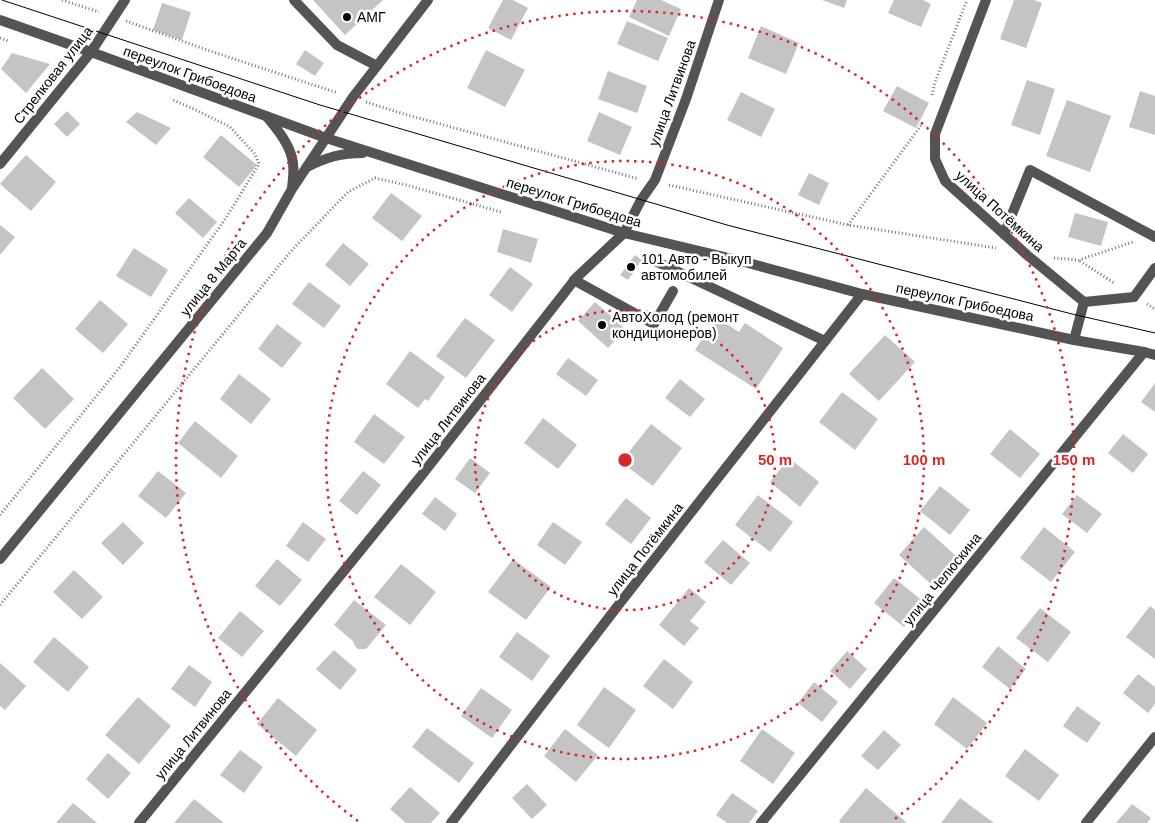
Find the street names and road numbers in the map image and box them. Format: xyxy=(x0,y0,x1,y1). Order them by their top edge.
street label: Стрелковая улица xyxy=(10,23,96,127)
street label: улица Литвинова xyxy=(645,38,699,148)
street label: переулок Грибоедова xyxy=(121,42,259,106)
street label: улица Потёмкина xyxy=(953,167,1048,255)
street label: переулок Грибоедова xyxy=(505,174,644,230)
street label: улица 8 Марта xyxy=(177,235,249,319)
street label: переулок Грибоедова xyxy=(895,280,1035,324)
street label: улица Литвинова xyxy=(407,370,489,468)
street label: улица Потёмкина xyxy=(604,499,686,599)
street label: улица Челюскина xyxy=(900,529,984,628)
street label: улица Литвинова xyxy=(152,685,234,782)

